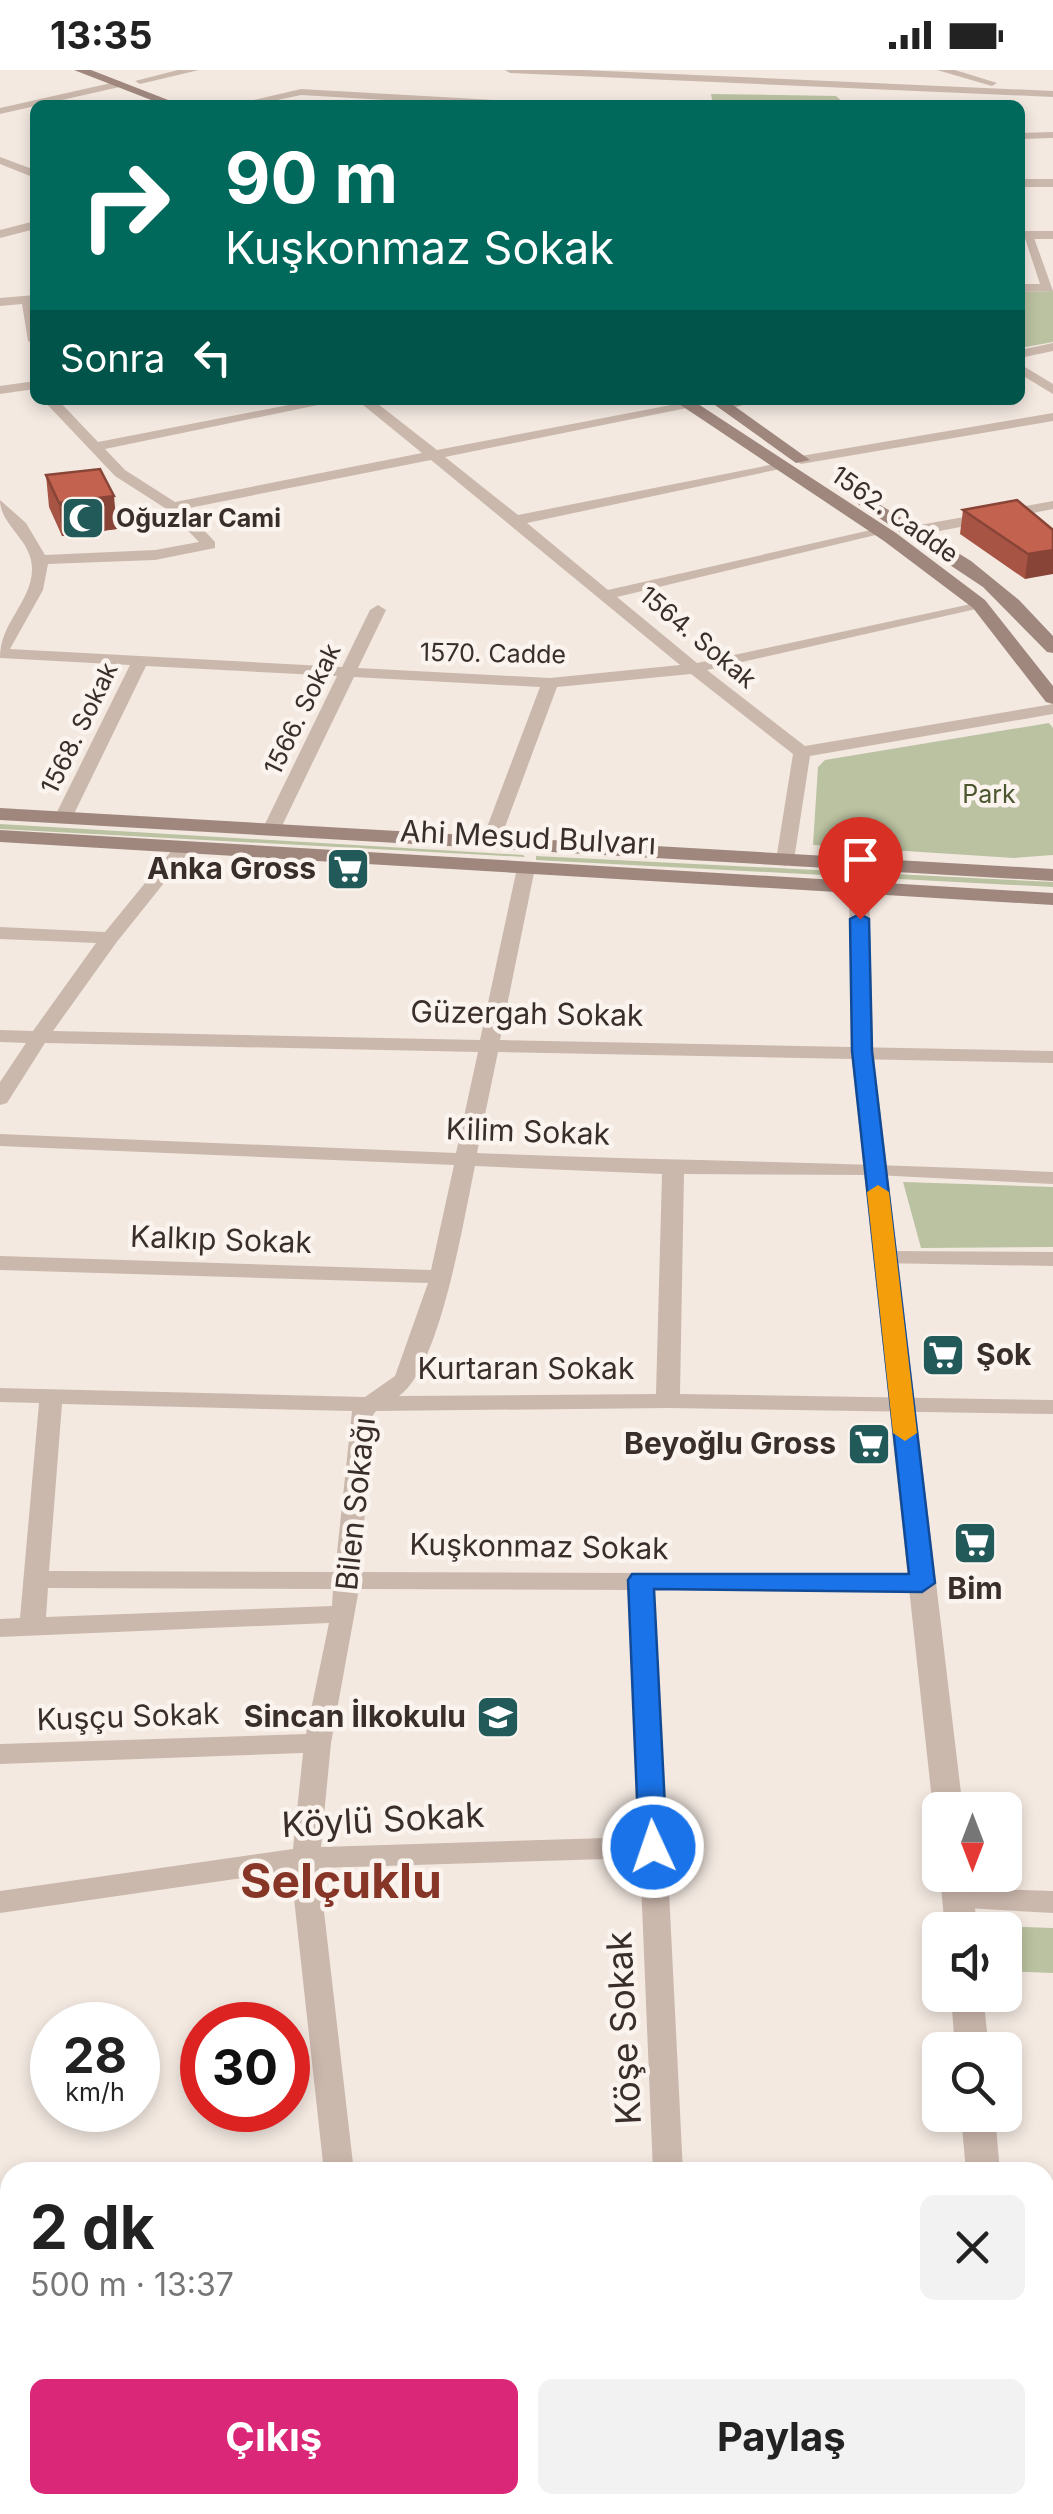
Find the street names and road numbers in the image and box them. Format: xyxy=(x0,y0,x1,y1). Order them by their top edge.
street label: 1562. Cadde xyxy=(826,459,964,569)
street label: 1564. Sokak xyxy=(634,580,763,695)
street label: 1570. Cadde xyxy=(420,637,566,669)
street label: 1566. Sokak xyxy=(257,638,347,780)
street label: 1568. Sokak xyxy=(34,657,124,799)
street label: Ahi Mesud Bulvarı xyxy=(399,812,657,862)
street label: Güzergah Sokak xyxy=(410,993,644,1033)
street label: Kilim Sokak xyxy=(445,1110,611,1152)
street label: Kalkıp Sokak xyxy=(130,1218,313,1260)
street label: Kurtaran Sokak xyxy=(418,1350,635,1386)
street label: Bilen Sokağı xyxy=(328,1415,382,1592)
street label: Kuşkonmaz Sokak xyxy=(409,1526,670,1566)
street label: Kuşçu Sokak xyxy=(36,1695,221,1737)
street label: Köylü Sokak xyxy=(281,1793,485,1845)
street label: Köşe Sokak xyxy=(597,1930,649,2126)

